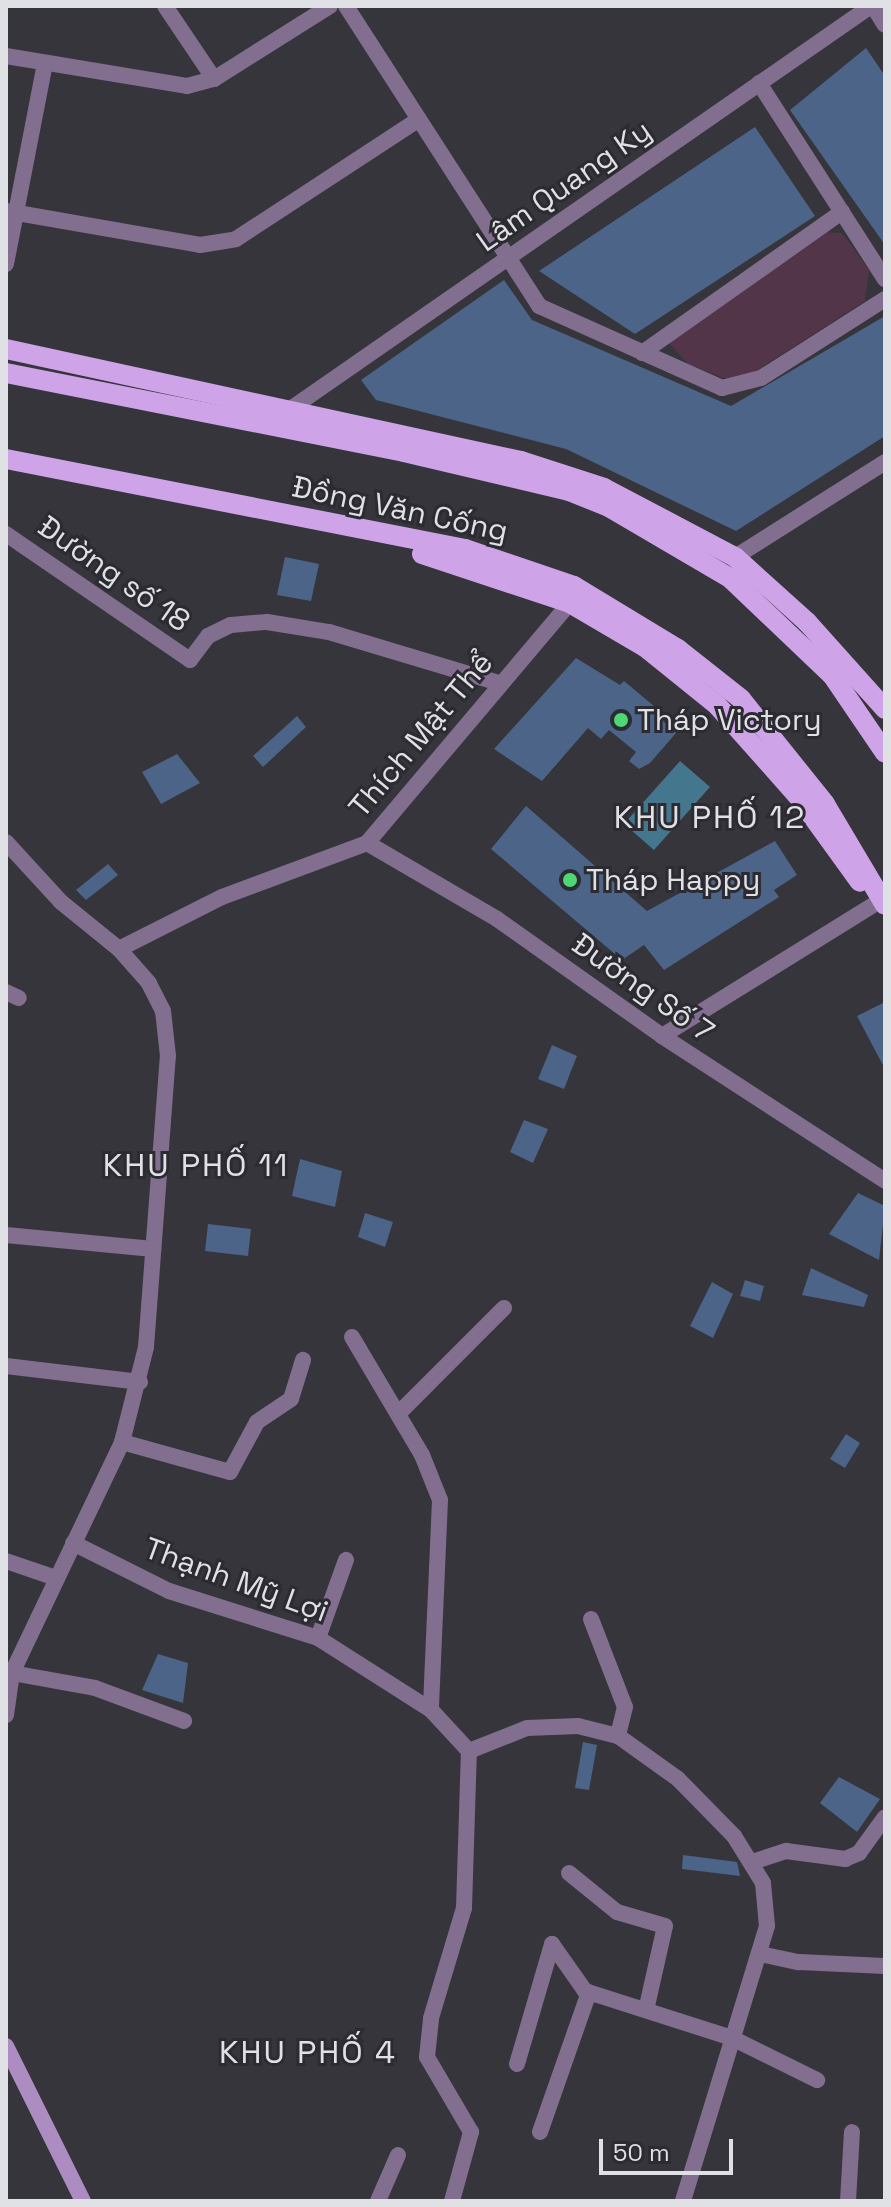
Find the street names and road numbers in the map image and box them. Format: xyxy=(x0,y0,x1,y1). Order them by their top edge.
street label: Lâm Quang Ky xyxy=(470,113,658,259)
street label: Đồng Văn Cống xyxy=(289,469,511,549)
street label: Đường số 18 xyxy=(31,509,197,639)
street label: Thích Mật Thể xyxy=(341,645,501,825)
street label: Đường Số 7 xyxy=(565,926,721,1050)
street label: Thạnh Mỹ Lợi xyxy=(139,1530,333,1630)

